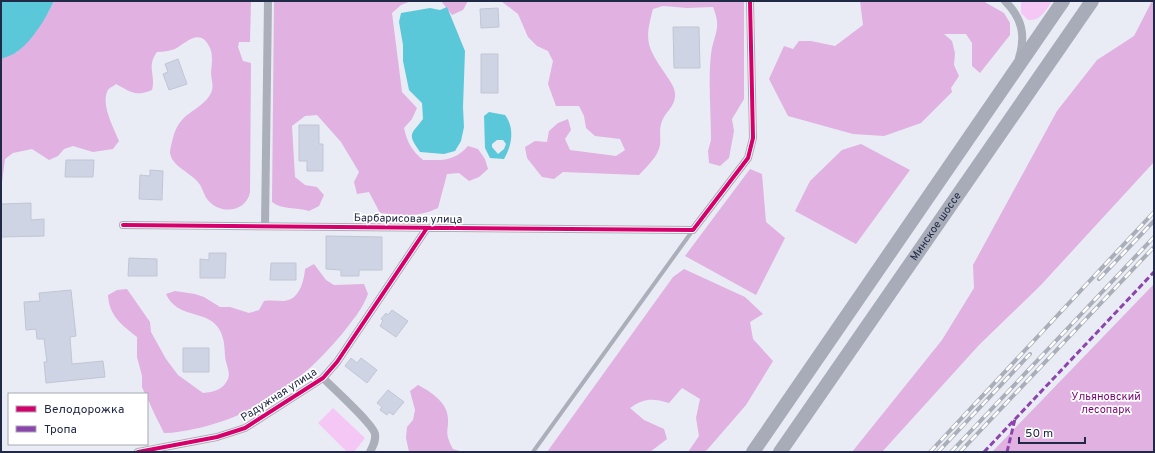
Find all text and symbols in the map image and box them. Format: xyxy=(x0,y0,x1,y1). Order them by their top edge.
street label: Минское шоссе xyxy=(907,189,965,264)
street label: Барбарисовая улица xyxy=(354,211,463,227)
street label: Радужная улица xyxy=(238,365,320,425)
park label: Ульяновский лесопарк xyxy=(1071,390,1141,417)
legend xyxy=(8,393,148,445)
text: Велодорожка xyxy=(44,402,124,418)
scale bar xyxy=(1019,419,1085,445)
text: Тропа xyxy=(44,422,77,438)
text: 50 m xyxy=(1025,426,1053,442)

